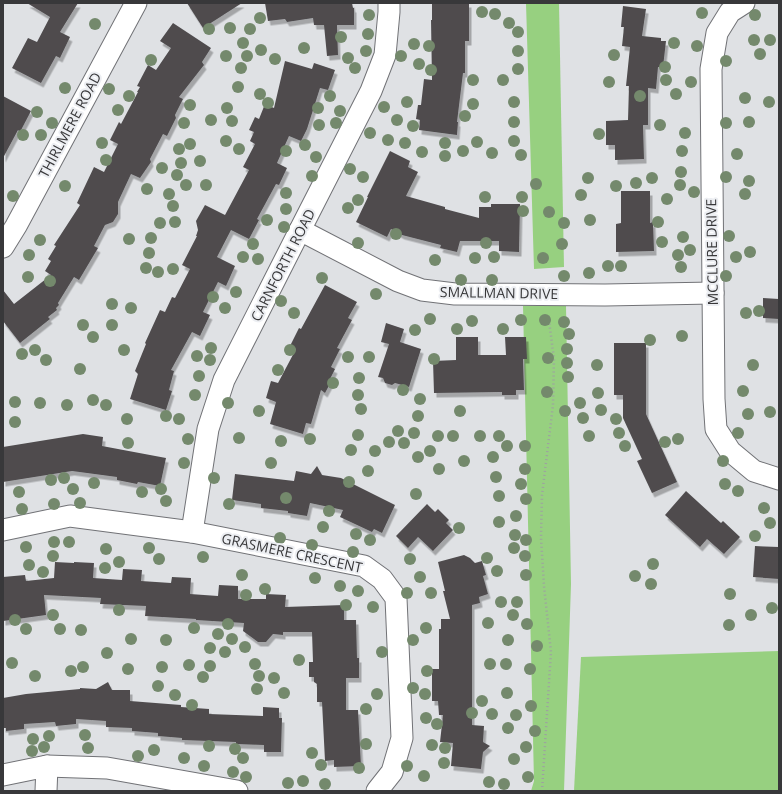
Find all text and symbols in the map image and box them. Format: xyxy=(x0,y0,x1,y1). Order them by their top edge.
street label: THIRLMERE ROAD xyxy=(34,69,105,181)
street label: MCCLURE DRIVE xyxy=(701,199,722,305)
street label: CARNFORTH ROAD xyxy=(246,205,319,324)
street label: SMALLMAN DRIVE xyxy=(440,282,558,303)
street label: GRASMERE CRESCENT xyxy=(220,528,365,577)

